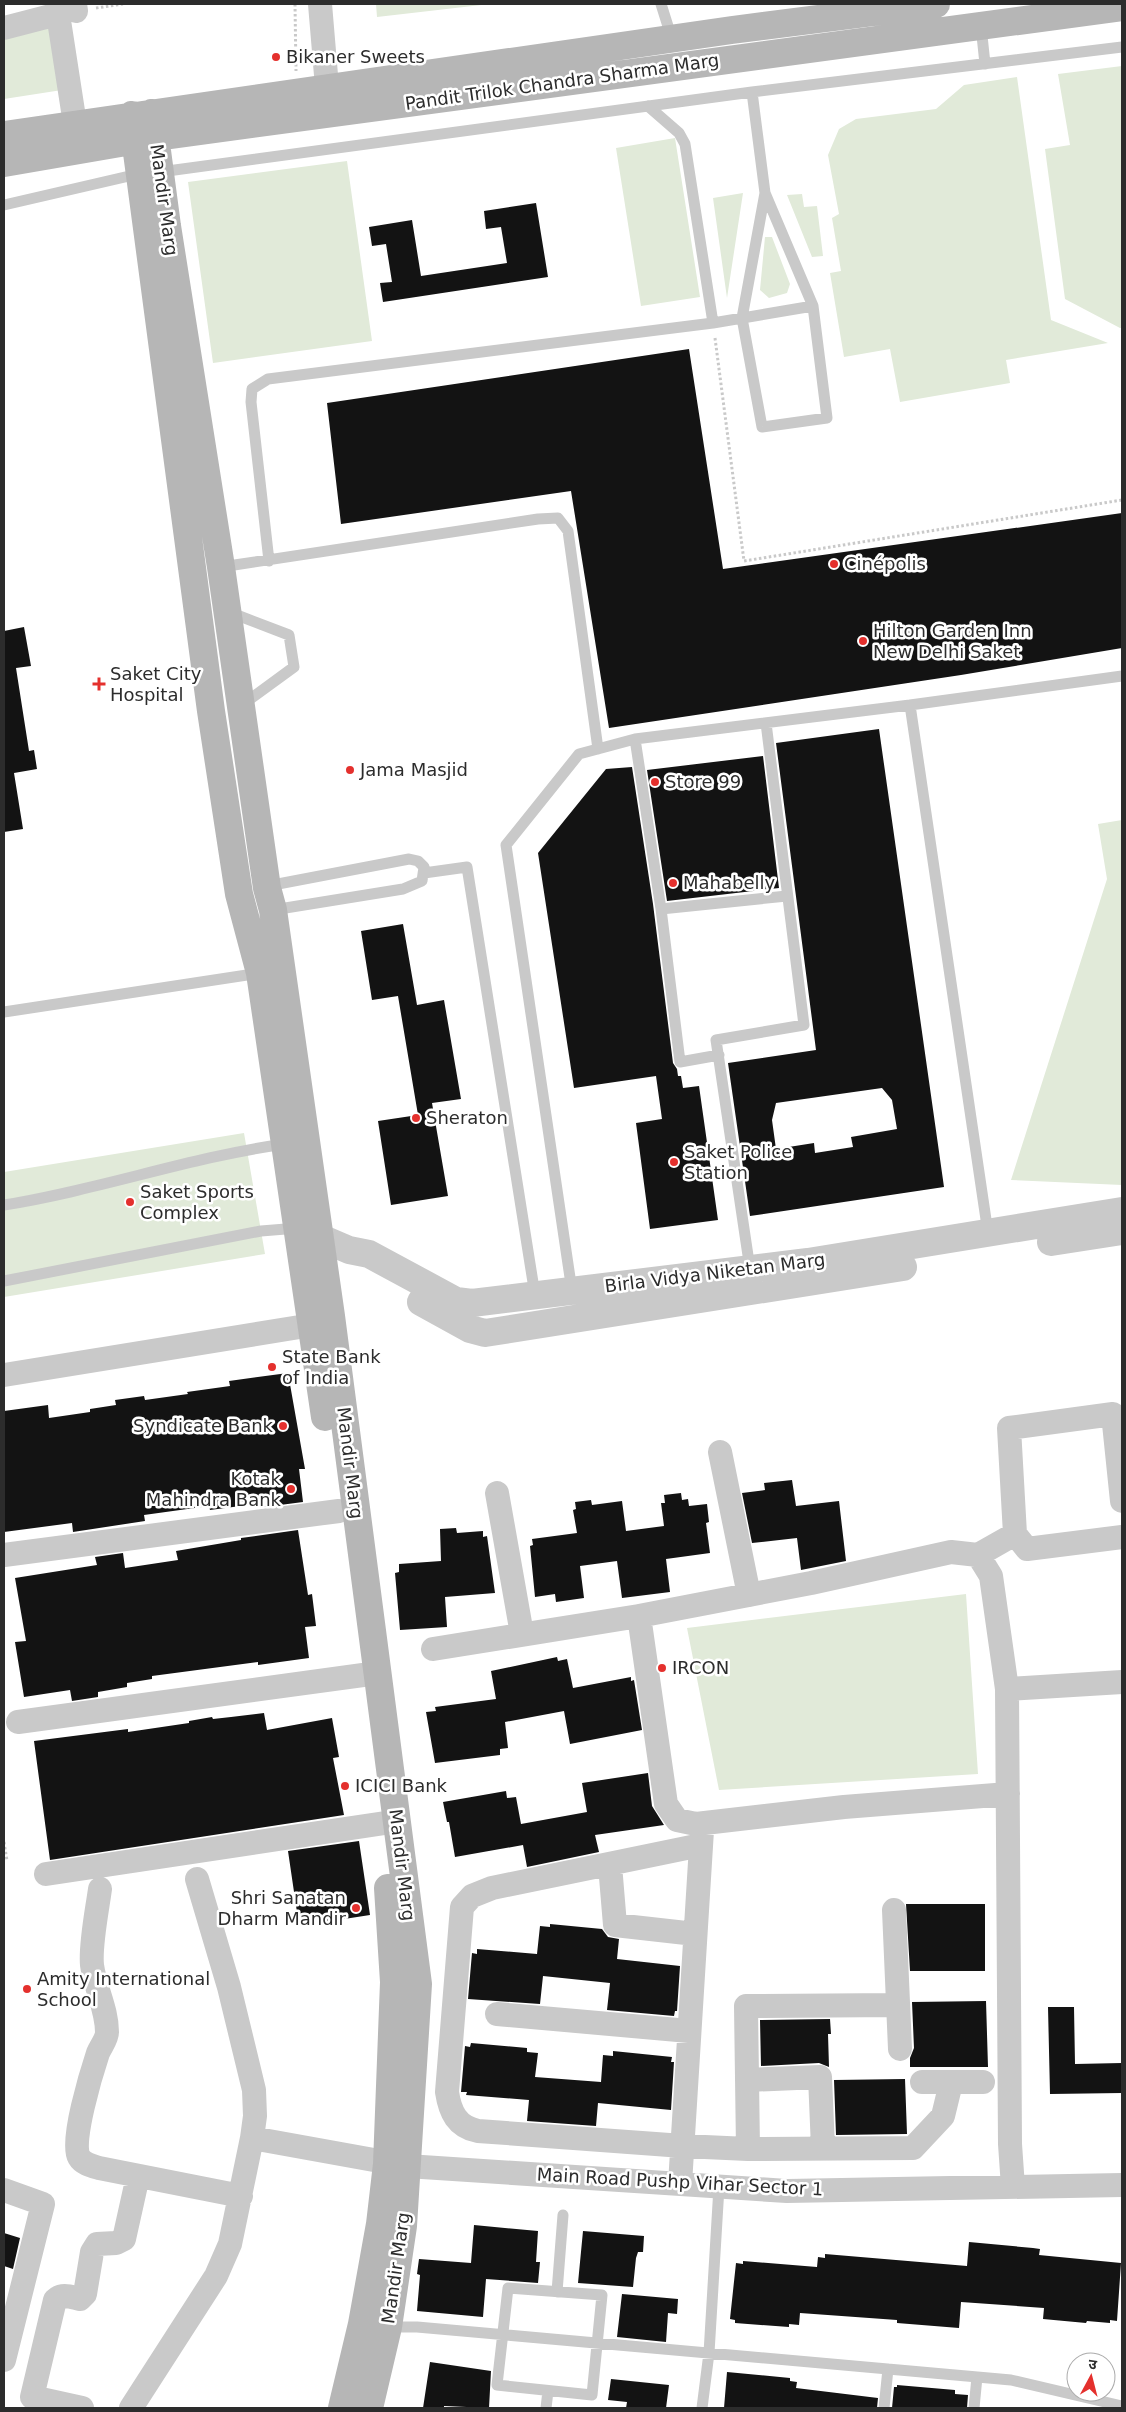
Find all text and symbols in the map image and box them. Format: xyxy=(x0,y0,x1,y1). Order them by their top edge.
place label: Bikaner Sweets xyxy=(286,46,425,67)
street label: Pandit Trilok Chandra Sharma Marg xyxy=(404,49,720,114)
marker: Bikaner Sweets xyxy=(270,51,282,63)
street label: Mandir Marg xyxy=(146,143,183,257)
place label: Cinépolis xyxy=(844,553,926,574)
marker: Cinépolis xyxy=(828,558,840,570)
place label: Hilton Garden Inn New Delhi Saket xyxy=(873,620,1032,662)
marker: Hilton Garden Inn New Delhi Saket xyxy=(857,635,869,647)
place label: Saket City Hospital xyxy=(110,663,202,705)
marker: Saket City Hospital xyxy=(92,677,106,691)
place label: Jama Masjid xyxy=(359,759,468,780)
marker: Jama Masjid xyxy=(344,764,356,776)
place label: Store 99 xyxy=(665,771,741,792)
marker: Store 99 xyxy=(649,776,661,788)
place label: Mahabelly xyxy=(683,872,776,893)
marker: Mahabelly xyxy=(667,877,679,889)
place label: Sheraton xyxy=(426,1107,508,1128)
marker: Sheraton xyxy=(410,1112,422,1124)
place label: Saket Police Station xyxy=(684,1141,792,1183)
marker: Saket Police Station xyxy=(668,1156,680,1168)
place label: Saket Sports Complex xyxy=(140,1181,254,1223)
marker: Saket Sports Complex xyxy=(124,1196,136,1208)
street label: Birla Vidya Niketan Marg xyxy=(604,1249,826,1296)
place label: State Bank of India xyxy=(282,1346,381,1388)
marker: State Bank of India xyxy=(266,1361,278,1373)
street label: Mandir Marg xyxy=(333,1406,368,1520)
place label: Syndicate Bank xyxy=(133,1415,274,1436)
marker: Syndicate Bank xyxy=(277,1420,289,1432)
place label: Kotak Mahindra Bank xyxy=(146,1468,282,1510)
marker: Kotak Mahindra Bank xyxy=(285,1483,297,1495)
place label: IRCON xyxy=(672,1657,729,1678)
marker: IRCON xyxy=(656,1662,668,1674)
place label: ICICI Bank xyxy=(355,1775,448,1796)
marker: ICICI Bank xyxy=(339,1780,351,1792)
street label: Mandir Marg xyxy=(385,1808,420,1922)
place label: Shri Sanatan Dharm Mandir xyxy=(218,1887,347,1929)
marker: Shri Sanatan Dharm Mandir xyxy=(350,1902,362,1914)
place label: Amity International School xyxy=(37,1968,210,2010)
marker: Amity International School xyxy=(21,1983,33,1995)
street label: Main Road Pushp Vihar Sector 1 xyxy=(536,2164,824,2199)
street label: Mandir Marg xyxy=(377,2211,414,2325)
north arrow xyxy=(1066,2352,1116,2402)
text: उ xyxy=(1088,2356,1098,2373)

